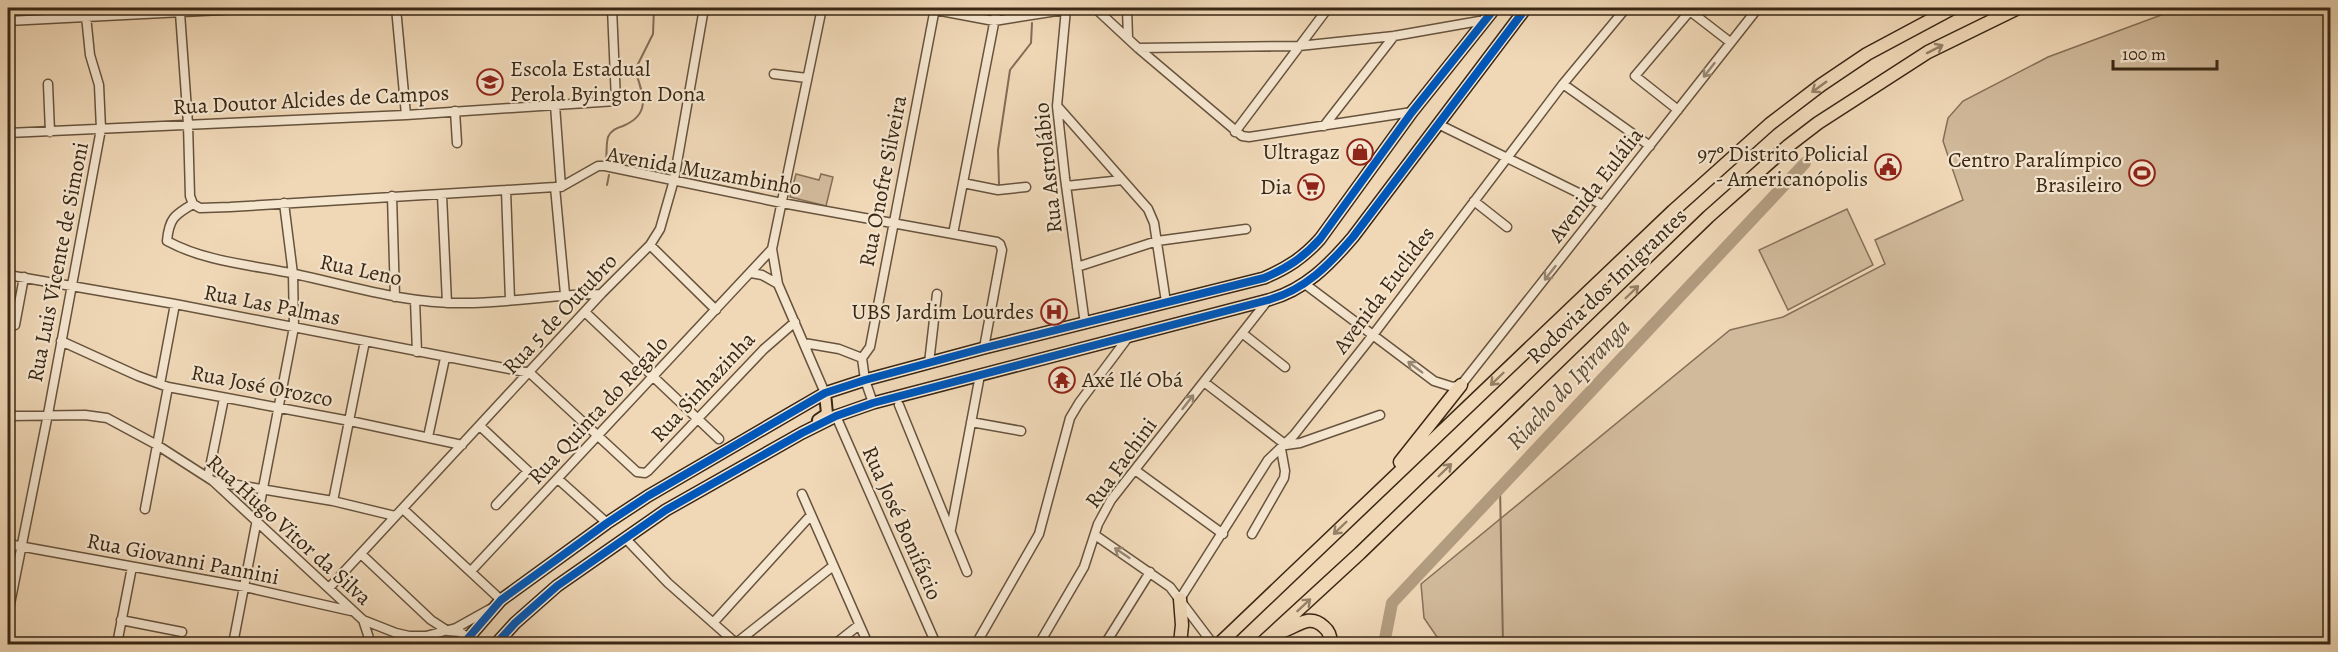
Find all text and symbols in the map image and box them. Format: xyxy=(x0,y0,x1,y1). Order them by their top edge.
scale bar xyxy=(2113,33,2216,71)
one-way arrow xyxy=(1926,42,1944,54)
text: 100 m xyxy=(2122,42,2166,66)
place label: Escola Estadual Perola Byington Dona xyxy=(510,54,706,109)
one-way arrow xyxy=(1702,61,1715,77)
school or university icon: Escola Estadual Perola Byington Dona xyxy=(475,67,505,97)
street label: Rua Doutor Alcides de Campos xyxy=(172,78,450,122)
one-way arrow xyxy=(1811,81,1827,93)
street label: Rua Onofre Silveira xyxy=(852,92,914,269)
street label: Rua Astrolábio xyxy=(1026,101,1070,235)
street label: Avenida Eulália xyxy=(1541,121,1651,250)
place label: Ultragaz xyxy=(1263,137,1340,167)
shop icon: Ultragaz xyxy=(1345,137,1375,167)
street label: Rua Luis Vicente de Simoni xyxy=(20,139,96,385)
street label: Avenida Muzambinho xyxy=(603,139,804,203)
place label: 97º Distrito Policial - Americanópolis xyxy=(1697,139,1868,194)
place label: Centro Paralímpico Brasileiro xyxy=(1948,145,2122,200)
public building icon: 97º Distrito Policial - Americanópolis xyxy=(1873,152,1903,182)
sports icon: Centro Paralímpico Brasileiro xyxy=(2127,158,2157,188)
place label: Dia xyxy=(1260,172,1293,202)
supermarket icon: Dia xyxy=(1296,172,1326,202)
street label: Rodovia dos Imigrantes xyxy=(1520,201,1694,371)
street label: Avenida Euclides xyxy=(1326,220,1442,361)
street label: Rua Leno xyxy=(317,247,405,293)
street label: Rua 5 de Outubro xyxy=(496,247,624,381)
one-way arrow xyxy=(1543,265,1556,281)
street label: Rua Las Palmas xyxy=(201,277,343,333)
one-way arrow xyxy=(1624,285,1639,299)
place label: UBS Jardim Lourdes xyxy=(851,297,1034,327)
hospital icon: UBS Jardim Lourdes xyxy=(1039,297,1069,327)
water label: Riacho do Ipiranga xyxy=(1499,311,1637,457)
street label: Rua Sinhazinha xyxy=(644,325,763,449)
street label: Rua Quinta do Regalo xyxy=(521,329,675,491)
street label: Rua José Orozco xyxy=(188,358,336,414)
one-way arrow xyxy=(1407,361,1423,374)
temple icon: Axé Ilé Obá xyxy=(1047,365,1077,395)
place label: Axé Ilé Obá xyxy=(1081,365,1184,395)
one-way arrow xyxy=(1489,371,1504,386)
one-way arrow xyxy=(1181,394,1194,410)
street label: Rua Fachini xyxy=(1078,412,1164,514)
street label: Rua José Bonifácio xyxy=(855,441,949,605)
street label: Rua Hugo Vitor da Silva xyxy=(200,448,379,613)
one-way arrow xyxy=(1438,463,1453,478)
one-way arrow xyxy=(1333,521,1348,535)
street label: Rua Giovanni Pannini xyxy=(84,526,282,592)
one-way arrow xyxy=(1114,547,1131,559)
one-way arrow xyxy=(1296,598,1311,612)

